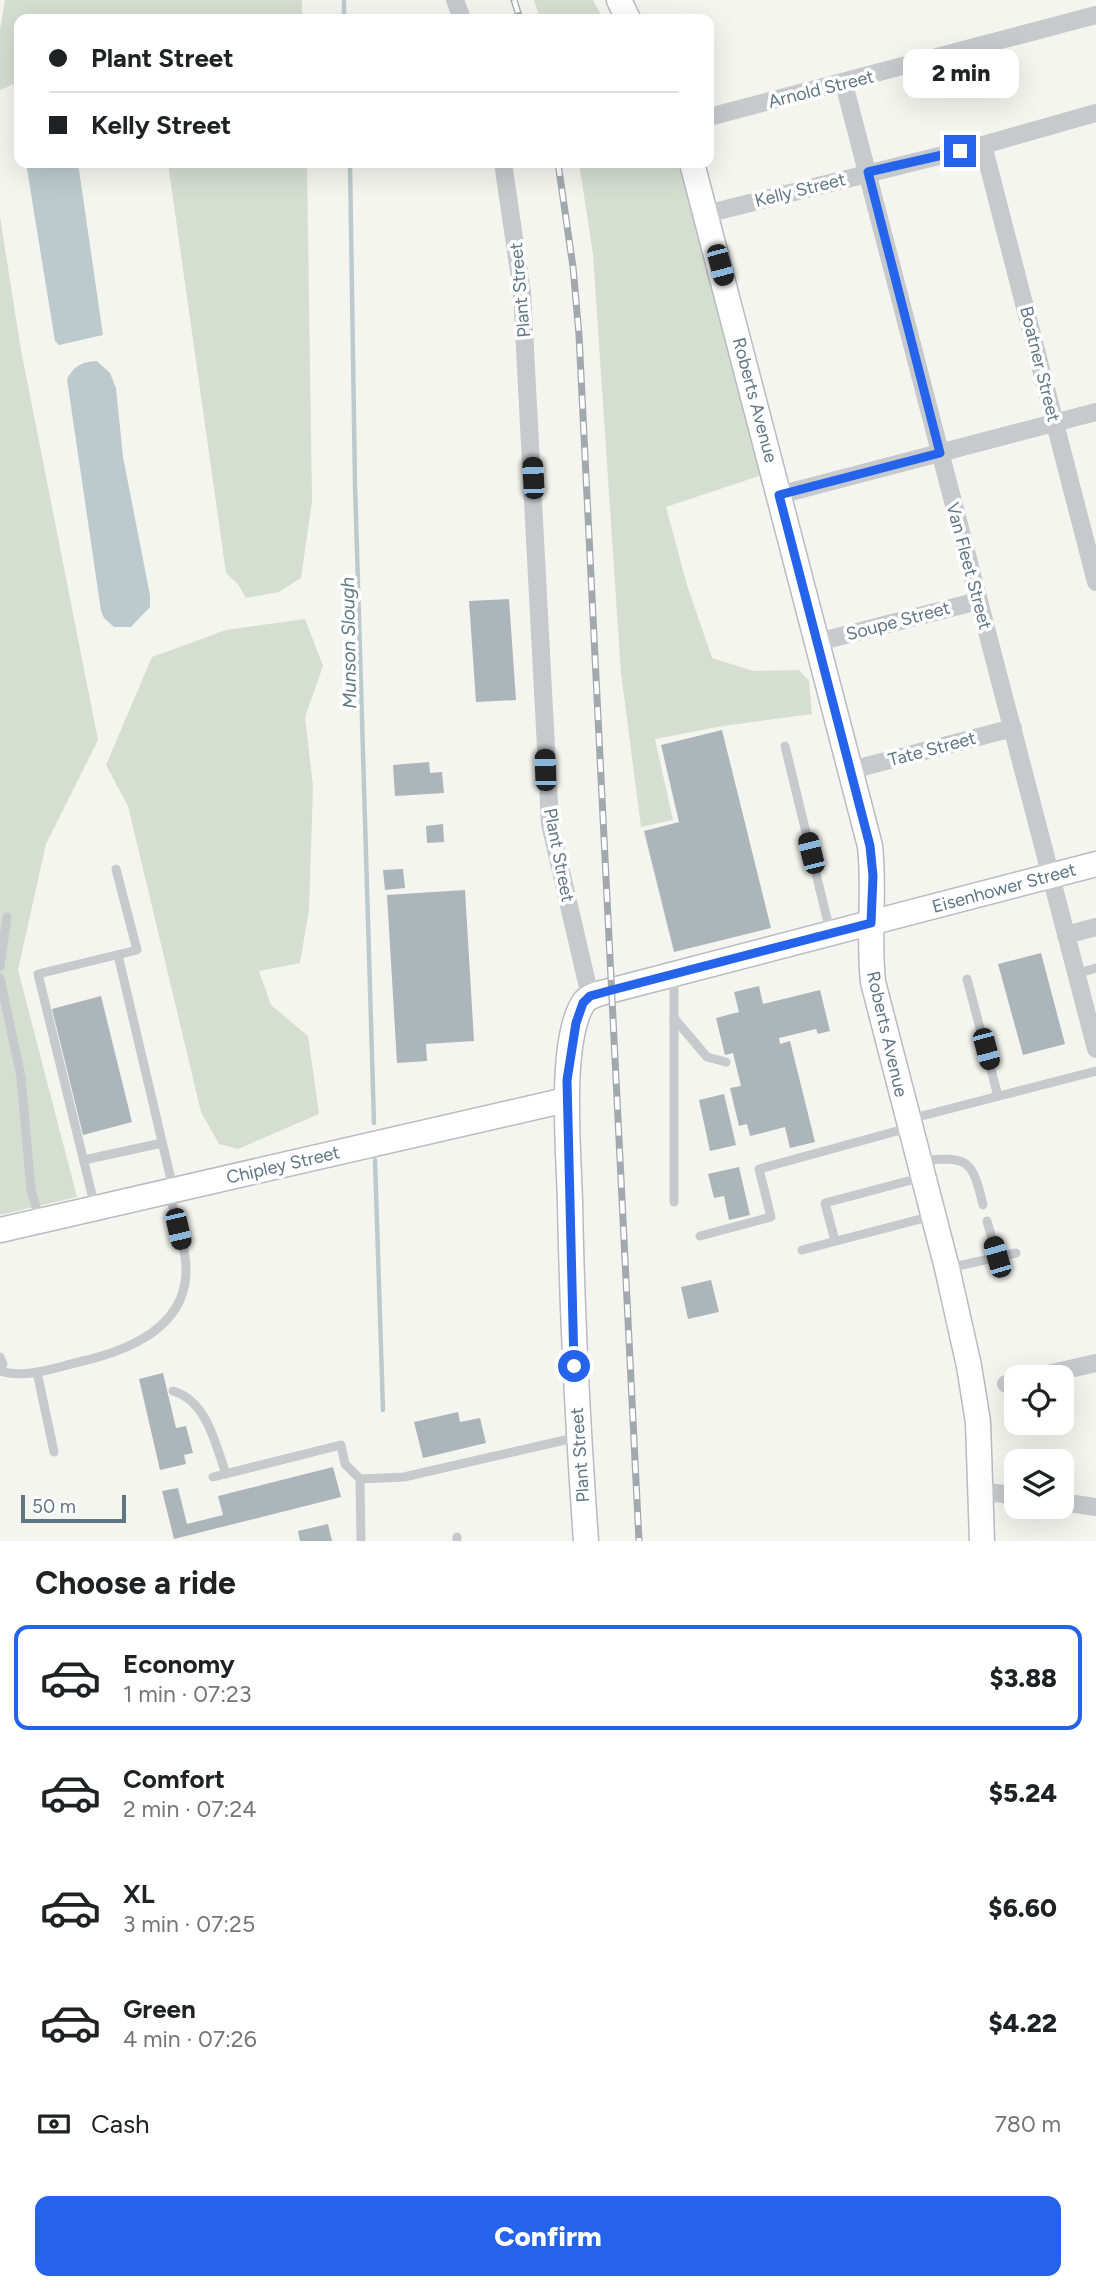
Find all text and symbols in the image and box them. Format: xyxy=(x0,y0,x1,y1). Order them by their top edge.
text: Plant Street xyxy=(91,42,234,74)
callout: 2 min xyxy=(902,50,1018,99)
text: 2 min xyxy=(932,59,990,87)
street label: Arnold Street xyxy=(766,65,876,113)
text: Kelly Street xyxy=(91,109,231,141)
route end xyxy=(944,135,976,167)
street label: Kelly Street xyxy=(752,168,848,212)
street label: Plant Street xyxy=(505,241,535,338)
car xyxy=(705,242,736,288)
street label: Boatner Street xyxy=(1015,304,1065,424)
street label: Roberts Avenue xyxy=(728,335,782,465)
car xyxy=(522,456,545,500)
street label: Van Fleet Street xyxy=(941,500,997,632)
water label: Munson Slough xyxy=(336,577,361,709)
street label: Soupe Street xyxy=(844,596,953,645)
street label: Tate Street xyxy=(886,727,978,771)
car xyxy=(534,749,557,791)
street label: Plant Street xyxy=(539,806,579,904)
car xyxy=(796,830,827,876)
street label: Eisenhower Street xyxy=(930,858,1079,918)
street label: Roberts Avenue xyxy=(862,969,912,1099)
car xyxy=(971,1026,1002,1072)
street label: Chipley Street xyxy=(224,1141,342,1189)
car xyxy=(164,1206,193,1252)
car xyxy=(982,1234,1013,1280)
route start xyxy=(558,1350,590,1382)
map controls xyxy=(1004,1365,1074,1519)
button: locate xyxy=(1004,1365,1074,1435)
street label: Plant Street xyxy=(566,1407,594,1503)
button: layers xyxy=(1004,1449,1074,1519)
scale bar xyxy=(21,1492,126,1524)
text: 50 m xyxy=(32,1495,76,1518)
text: Choose a ride xyxy=(35,1564,236,1602)
icon: car xyxy=(39,1646,102,1709)
text: Economy xyxy=(123,1648,235,1680)
text: $3.88 xyxy=(989,1662,1057,1694)
text: 1 min · 07:23 xyxy=(123,1680,251,1708)
icon: car xyxy=(39,1761,102,1824)
text: Comfort xyxy=(123,1763,225,1795)
text: $5.24 xyxy=(989,1777,1057,1809)
text: 2 min · 07:24 xyxy=(123,1795,257,1823)
icon: car xyxy=(39,1876,102,1939)
text: XL xyxy=(123,1878,155,1910)
text: $6.60 xyxy=(988,1892,1057,1924)
text: 3 min · 07:25 xyxy=(123,1910,255,1938)
icon: car xyxy=(39,1991,102,2054)
text: Green xyxy=(123,1993,196,2025)
text: $4.22 xyxy=(989,2007,1057,2039)
text: 4 min · 07:26 xyxy=(123,2025,257,2053)
icon: cash xyxy=(35,2105,73,2143)
text: Cash xyxy=(91,2108,150,2140)
text: 780 m xyxy=(995,2110,1061,2138)
button: Confirm xyxy=(35,2196,1061,2276)

